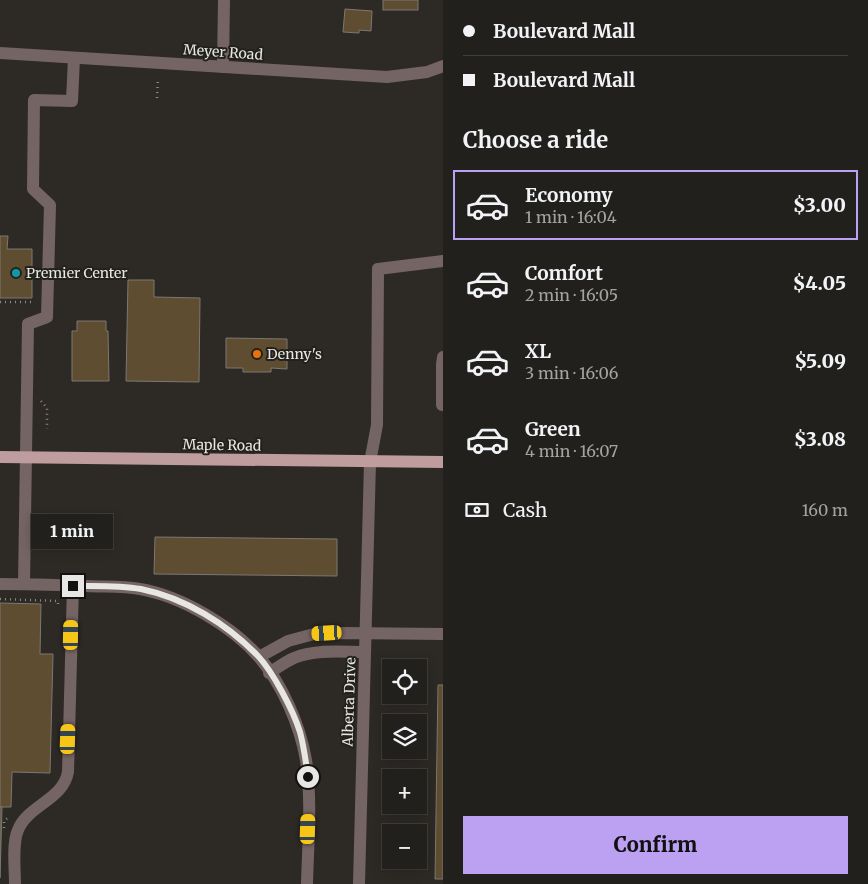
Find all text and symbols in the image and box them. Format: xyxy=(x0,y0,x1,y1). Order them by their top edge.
text: Boulevard Mall xyxy=(493,19,635,43)
street label: Meyer Road xyxy=(182,40,264,64)
text: Boulevard Mall xyxy=(493,68,635,92)
text: Choose a ride xyxy=(463,126,608,154)
icon: car xyxy=(465,183,510,228)
text: Economy xyxy=(525,183,613,207)
text: $3.00 xyxy=(793,193,846,217)
text: 1 min · 16:04 xyxy=(525,207,617,227)
icon: car xyxy=(465,261,510,306)
text: Comfort xyxy=(525,261,603,285)
place label: Premier Center xyxy=(26,264,128,282)
marker: Premier Center xyxy=(10,267,22,279)
text: $4.05 xyxy=(793,271,846,295)
text: 2 min · 16:05 xyxy=(525,285,618,305)
icon: car xyxy=(465,339,510,384)
text: XL xyxy=(525,339,551,363)
place label: Denny's xyxy=(267,345,322,363)
marker: Denny's xyxy=(251,348,263,360)
text: $5.09 xyxy=(794,349,846,373)
text: 3 min · 16:06 xyxy=(525,363,618,383)
icon: car xyxy=(465,417,510,462)
text: Green xyxy=(525,417,581,441)
text: $3.08 xyxy=(794,427,846,451)
street label: Maple Road xyxy=(183,435,262,455)
text: 4 min · 16:07 xyxy=(525,441,618,461)
icon: cash xyxy=(463,496,491,524)
text: Cash xyxy=(503,498,547,522)
text: 160 m xyxy=(802,500,848,520)
callout: 1 min xyxy=(32,514,114,548)
text: 1 min xyxy=(50,521,94,541)
route end xyxy=(62,575,84,597)
car xyxy=(63,620,78,650)
car xyxy=(311,625,342,641)
street label: Alberta Drive xyxy=(338,657,360,748)
map controls xyxy=(382,659,427,869)
button: locate xyxy=(382,659,427,704)
button: layers xyxy=(382,714,427,759)
car xyxy=(59,724,76,754)
route start xyxy=(297,766,319,788)
button: + xyxy=(382,769,427,814)
car xyxy=(299,814,316,844)
button: Confirm xyxy=(463,816,848,874)
button: − xyxy=(382,824,427,869)

